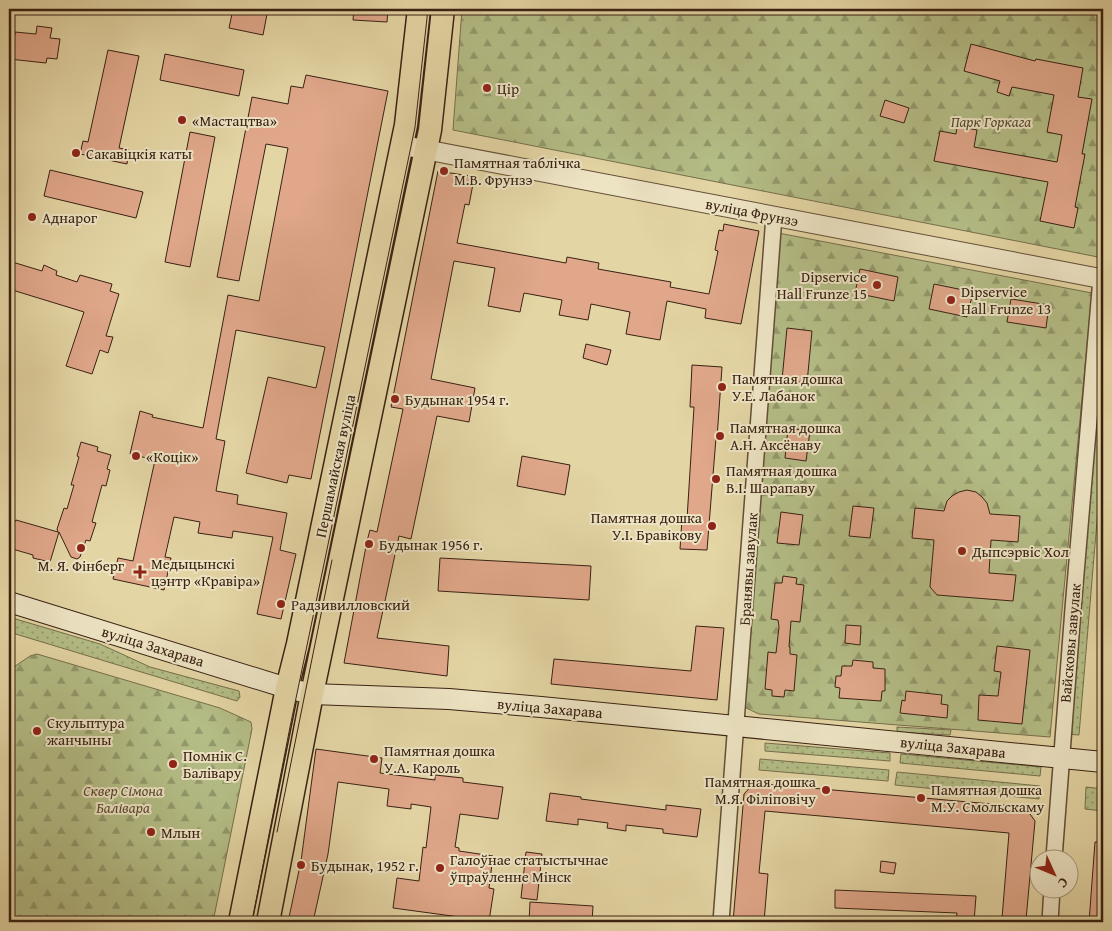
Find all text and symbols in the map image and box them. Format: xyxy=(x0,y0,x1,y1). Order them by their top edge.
place label: Цір xyxy=(497,78,519,99)
marker: Цір xyxy=(481,82,493,94)
place label: «Мастацтва» xyxy=(192,110,277,131)
park label: Парк Горкага xyxy=(951,111,1031,132)
marker: «Мастацтва» xyxy=(176,114,188,126)
place label: Сакавіцкія каты xyxy=(86,143,193,164)
marker: Сакавіцкія каты xyxy=(70,147,82,159)
place label: Памятная таблічка М.В. Фрунзэ xyxy=(454,152,582,190)
marker: Памятная таблічка М.В. Фрунзэ xyxy=(438,165,450,177)
street label: вуліца Фрунзэ xyxy=(704,193,800,231)
place label: Аднарог xyxy=(42,207,98,228)
marker: Аднарог xyxy=(26,211,38,223)
place label: Dipservice Hall Frunze 15 xyxy=(777,266,867,304)
marker: Dipservice Hall Frunze 15 xyxy=(871,279,883,291)
place label: Dipservice Hall Frunze 13 xyxy=(961,281,1051,319)
marker: Dipservice Hall Frunze 13 xyxy=(945,294,957,306)
place label: Памятная дошка У.Е. Лабанок xyxy=(732,368,844,406)
marker: Памятная дошка У.Е. Лабанок xyxy=(716,381,728,393)
place label: Будынак 1954 г. xyxy=(405,389,509,410)
street label: Першамайская вуліца xyxy=(310,392,361,539)
marker: Будынак 1954 г. xyxy=(389,393,401,405)
place label: Памятная дошка А.Н. Аксёнаву xyxy=(730,417,842,455)
marker: Памятная дошка А.Н. Аксёнаву xyxy=(714,430,726,442)
place label: «Коцік» xyxy=(146,446,198,467)
marker: «Коцік» xyxy=(130,450,142,462)
place label: Памятная дошка В.І. Шарапаву xyxy=(726,460,838,498)
marker: Памятная дошка В.І. Шарапаву xyxy=(710,473,722,485)
place label: Памятная дошка У.І. Бравікову xyxy=(591,507,703,545)
street label: Бранявы завулак xyxy=(734,512,762,626)
marker: Памятная дошка У.І. Бравікову xyxy=(706,520,718,532)
place label: Будынак 1956 г. xyxy=(379,534,483,555)
marker: Будынак 1956 г. xyxy=(363,538,375,550)
place label: Дыпсэрвіс Хол xyxy=(971,541,1069,562)
marker: М. Я. Фінберг xyxy=(75,542,87,554)
marker: Дыпсэрвіс Хол xyxy=(956,545,968,557)
place label: Медыцынскі цэнтр «Кравіра» xyxy=(151,553,260,591)
place label: М. Я. Фінберг xyxy=(38,555,125,576)
marker: Медыцынскі цэнтр «Кравіра» xyxy=(133,565,147,579)
street label: Вайсковы завулак xyxy=(1054,582,1086,704)
place label: Радзивилловский xyxy=(291,594,410,615)
marker: Радзивилловский xyxy=(275,598,287,610)
street label: вуліца Захарава xyxy=(99,620,207,672)
street label: вуліца Захарава xyxy=(496,693,604,723)
place label: Скульптура жанчыны xyxy=(47,712,125,750)
marker: Скульптура жанчыны xyxy=(31,725,43,737)
street label: вуліца Захарава xyxy=(899,731,1008,763)
place label: Памятная дошка У.А. Кароль xyxy=(384,740,496,778)
place label: Помнік С. Балівару xyxy=(183,745,247,783)
marker: Памятная дошка У.А. Кароль xyxy=(368,753,380,765)
marker: Помнік С. Балівару xyxy=(167,758,179,770)
place label: Памятная дошка М.Я. Філіповічу xyxy=(705,771,817,809)
place label: Памятная дошка М.У. Смольскаму xyxy=(931,779,1045,817)
park label: Сквер Сімона Балівара xyxy=(83,780,163,818)
marker: Памятная дошка М.Я. Філіповічу xyxy=(820,784,832,796)
marker: Памятная дошка М.У. Смольскаму xyxy=(915,792,927,804)
place label: Млын xyxy=(161,822,201,843)
marker: Млын xyxy=(145,826,157,838)
north arrow xyxy=(1030,848,1080,898)
place label: Галоўнае статыстычнае ўпраўленне Мінск xyxy=(449,849,608,887)
place label: Будынак, 1952 г. xyxy=(311,855,419,876)
marker: Будынак, 1952 г. xyxy=(295,859,307,871)
marker: Галоўнае статыстычнае ўпраўленне Мінск xyxy=(434,862,446,874)
text: С xyxy=(1053,873,1073,893)

